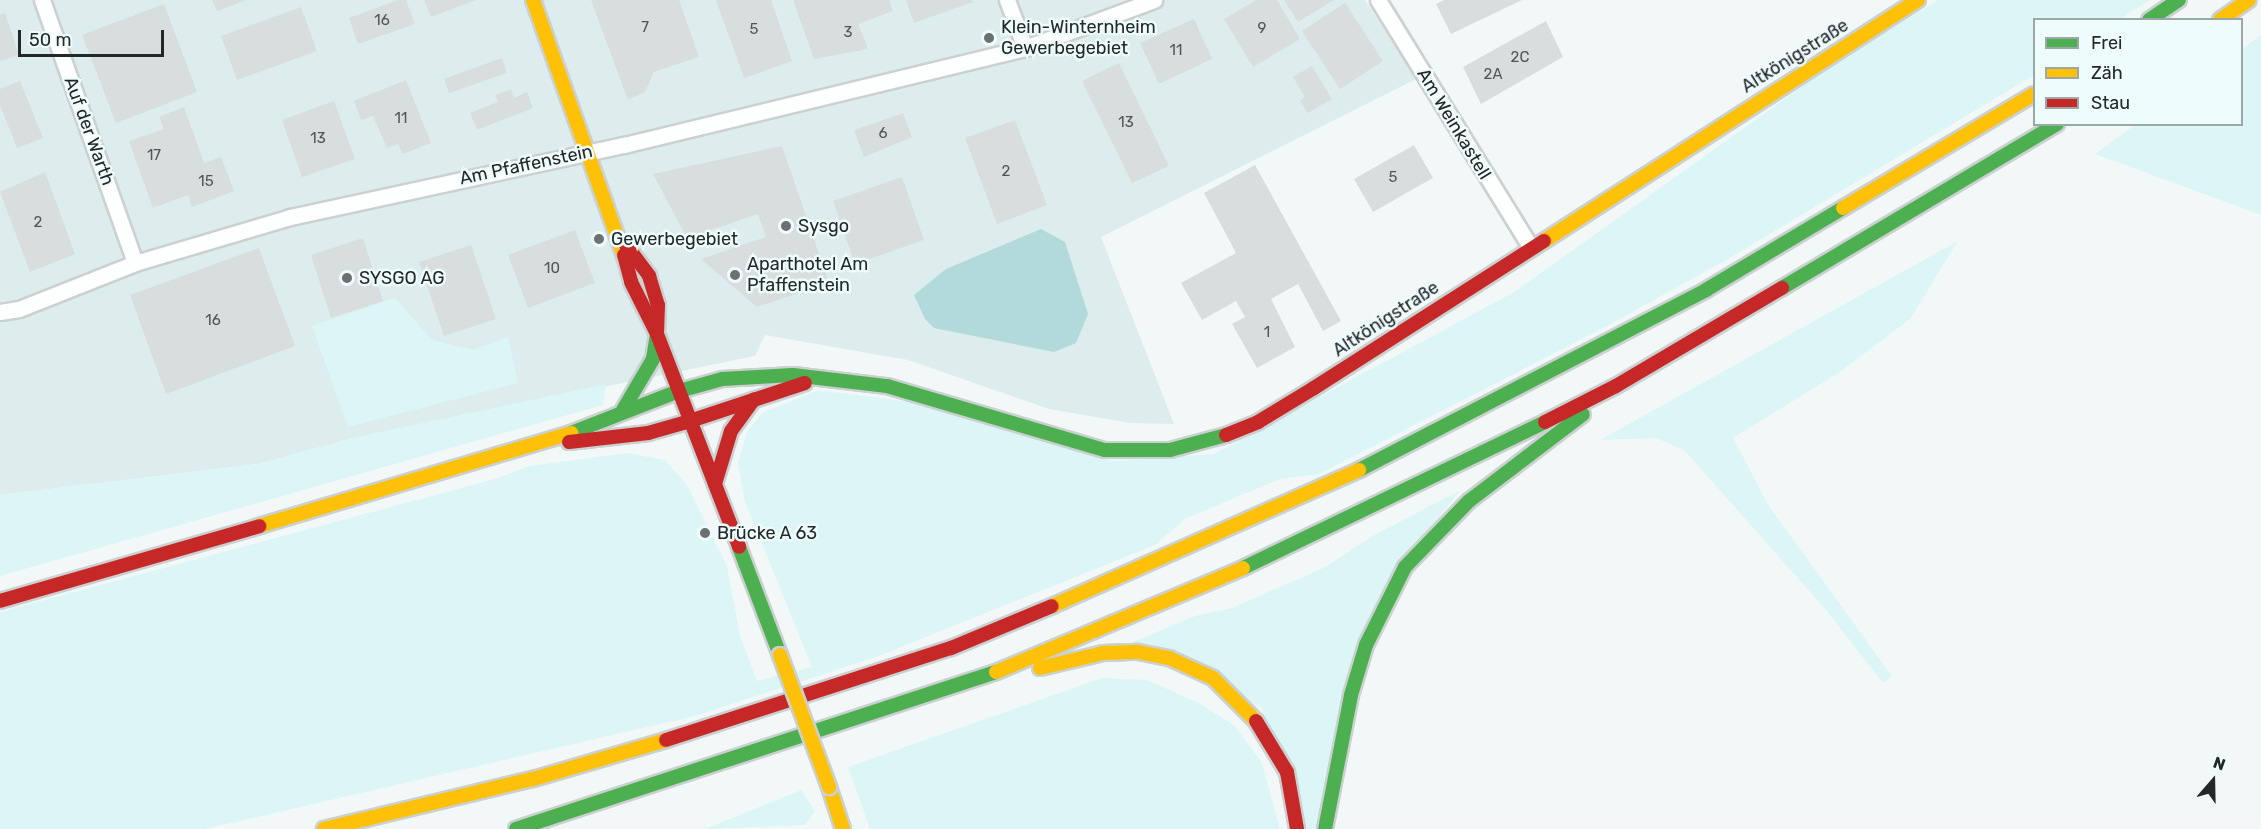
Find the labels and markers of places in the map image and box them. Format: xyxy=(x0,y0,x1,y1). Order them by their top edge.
place label: Klein-Winternheim Gewerbegebiet xyxy=(1001,17,1156,60)
marker: Klein-Winternheim Gewerbegebiet xyxy=(982,31,996,45)
place label: Sysgo xyxy=(798,215,849,237)
marker: Sysgo xyxy=(779,219,793,233)
place label: Gewerbegebiet xyxy=(611,228,738,250)
marker: Gewerbegebiet xyxy=(592,232,606,246)
place label: Aparthotel Am Pfaffenstein xyxy=(747,254,869,296)
place label: SYSGO AG xyxy=(359,267,445,289)
marker: Aparthotel Am Pfaffenstein xyxy=(728,268,742,282)
marker: SYSGO AG xyxy=(340,271,354,285)
place label: Brücke A 63 xyxy=(717,522,818,544)
marker: Brücke A 63 xyxy=(698,526,712,540)

